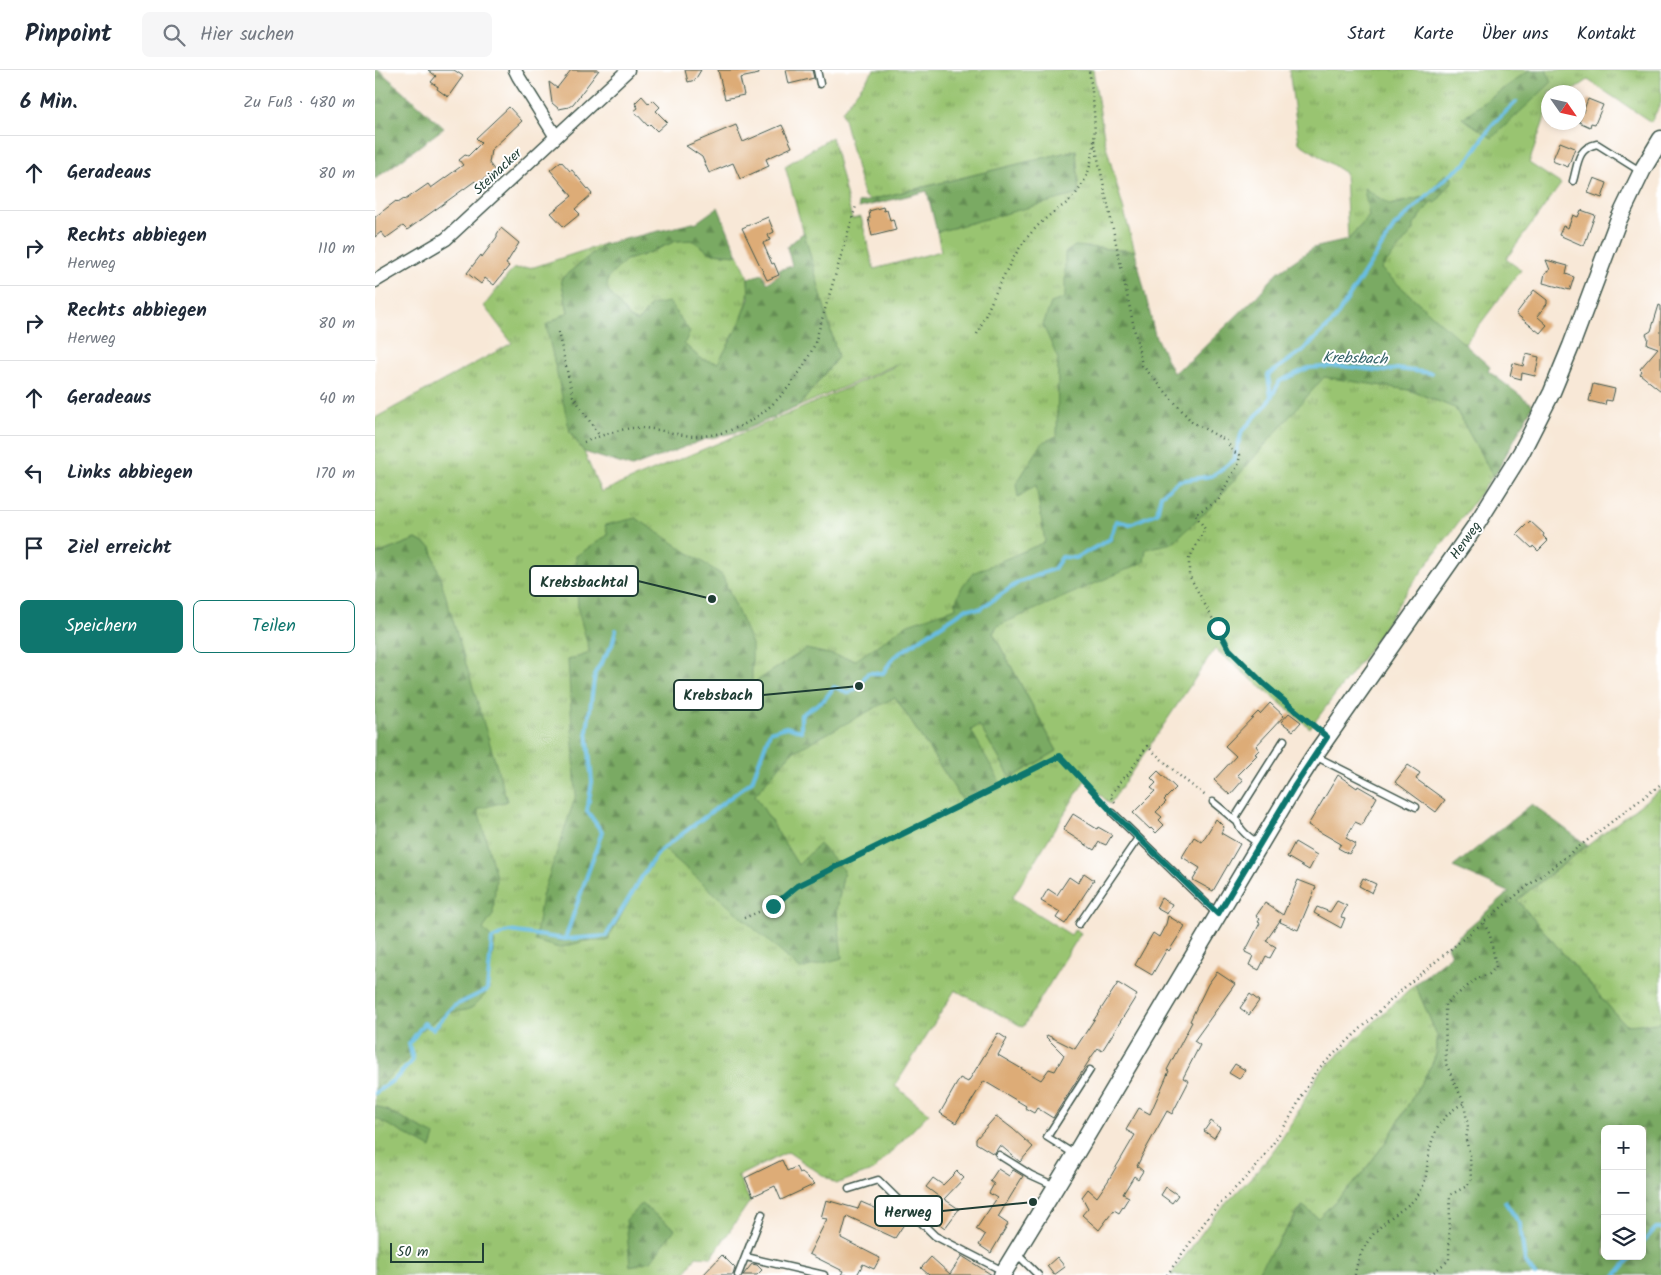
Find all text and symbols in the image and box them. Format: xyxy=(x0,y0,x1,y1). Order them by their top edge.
search box xyxy=(142,12,492,57)
text: Pinpoint xyxy=(25,15,112,54)
text: Hier suchen xyxy=(200,20,294,50)
text: Start xyxy=(1347,20,1385,49)
text: Karte xyxy=(1413,20,1453,49)
text: Über uns xyxy=(1481,20,1549,49)
text: Kontakt xyxy=(1577,20,1636,49)
icon: search xyxy=(160,21,188,49)
north arrow xyxy=(1541,85,1586,130)
text: 6 Min. xyxy=(20,86,77,119)
text: Zu Fuß · 480 m xyxy=(243,90,355,115)
street label: Steinacker xyxy=(468,142,528,200)
text: Geradeaus xyxy=(67,158,152,188)
icon: ahead xyxy=(20,159,48,187)
text: 80 m xyxy=(318,161,355,186)
text: Rechts abbiegen xyxy=(67,221,207,251)
icon: right xyxy=(20,234,48,262)
text: 110 m xyxy=(318,236,355,261)
text: Herweg xyxy=(67,251,116,276)
text: Rechts abbiegen xyxy=(67,296,207,326)
icon: right xyxy=(20,309,48,337)
text: 80 m xyxy=(318,311,355,336)
text: Herweg xyxy=(67,326,116,351)
water label: Krebsbach xyxy=(1322,346,1390,372)
text: Geradeaus xyxy=(67,383,152,413)
icon: ahead xyxy=(20,384,48,412)
text: 40 m xyxy=(319,386,355,411)
text: Links abbiegen xyxy=(67,458,193,488)
icon: left xyxy=(20,459,48,487)
text: 170 m xyxy=(315,461,355,486)
street label: Herweg xyxy=(1445,517,1487,564)
text: Ziel erreicht xyxy=(67,533,172,563)
icon: arrive xyxy=(20,534,48,562)
callout: Krebsbachtal xyxy=(530,566,638,596)
text: Krebsbachtal xyxy=(540,571,628,595)
button: Speichern xyxy=(20,600,183,653)
button: Teilen xyxy=(193,600,355,653)
route start xyxy=(1207,617,1230,640)
callout: Krebsbach xyxy=(674,680,763,710)
text: Krebsbach xyxy=(683,684,753,708)
route end xyxy=(762,895,785,918)
map controls xyxy=(1601,1125,1646,1260)
button: + xyxy=(1601,1125,1646,1170)
button: − xyxy=(1601,1170,1646,1215)
callout: Herweg xyxy=(875,1196,942,1226)
text: Herweg xyxy=(884,1201,932,1225)
button: layers xyxy=(1601,1215,1646,1260)
scale bar xyxy=(390,1240,484,1263)
text: 50 m xyxy=(397,1241,428,1263)

